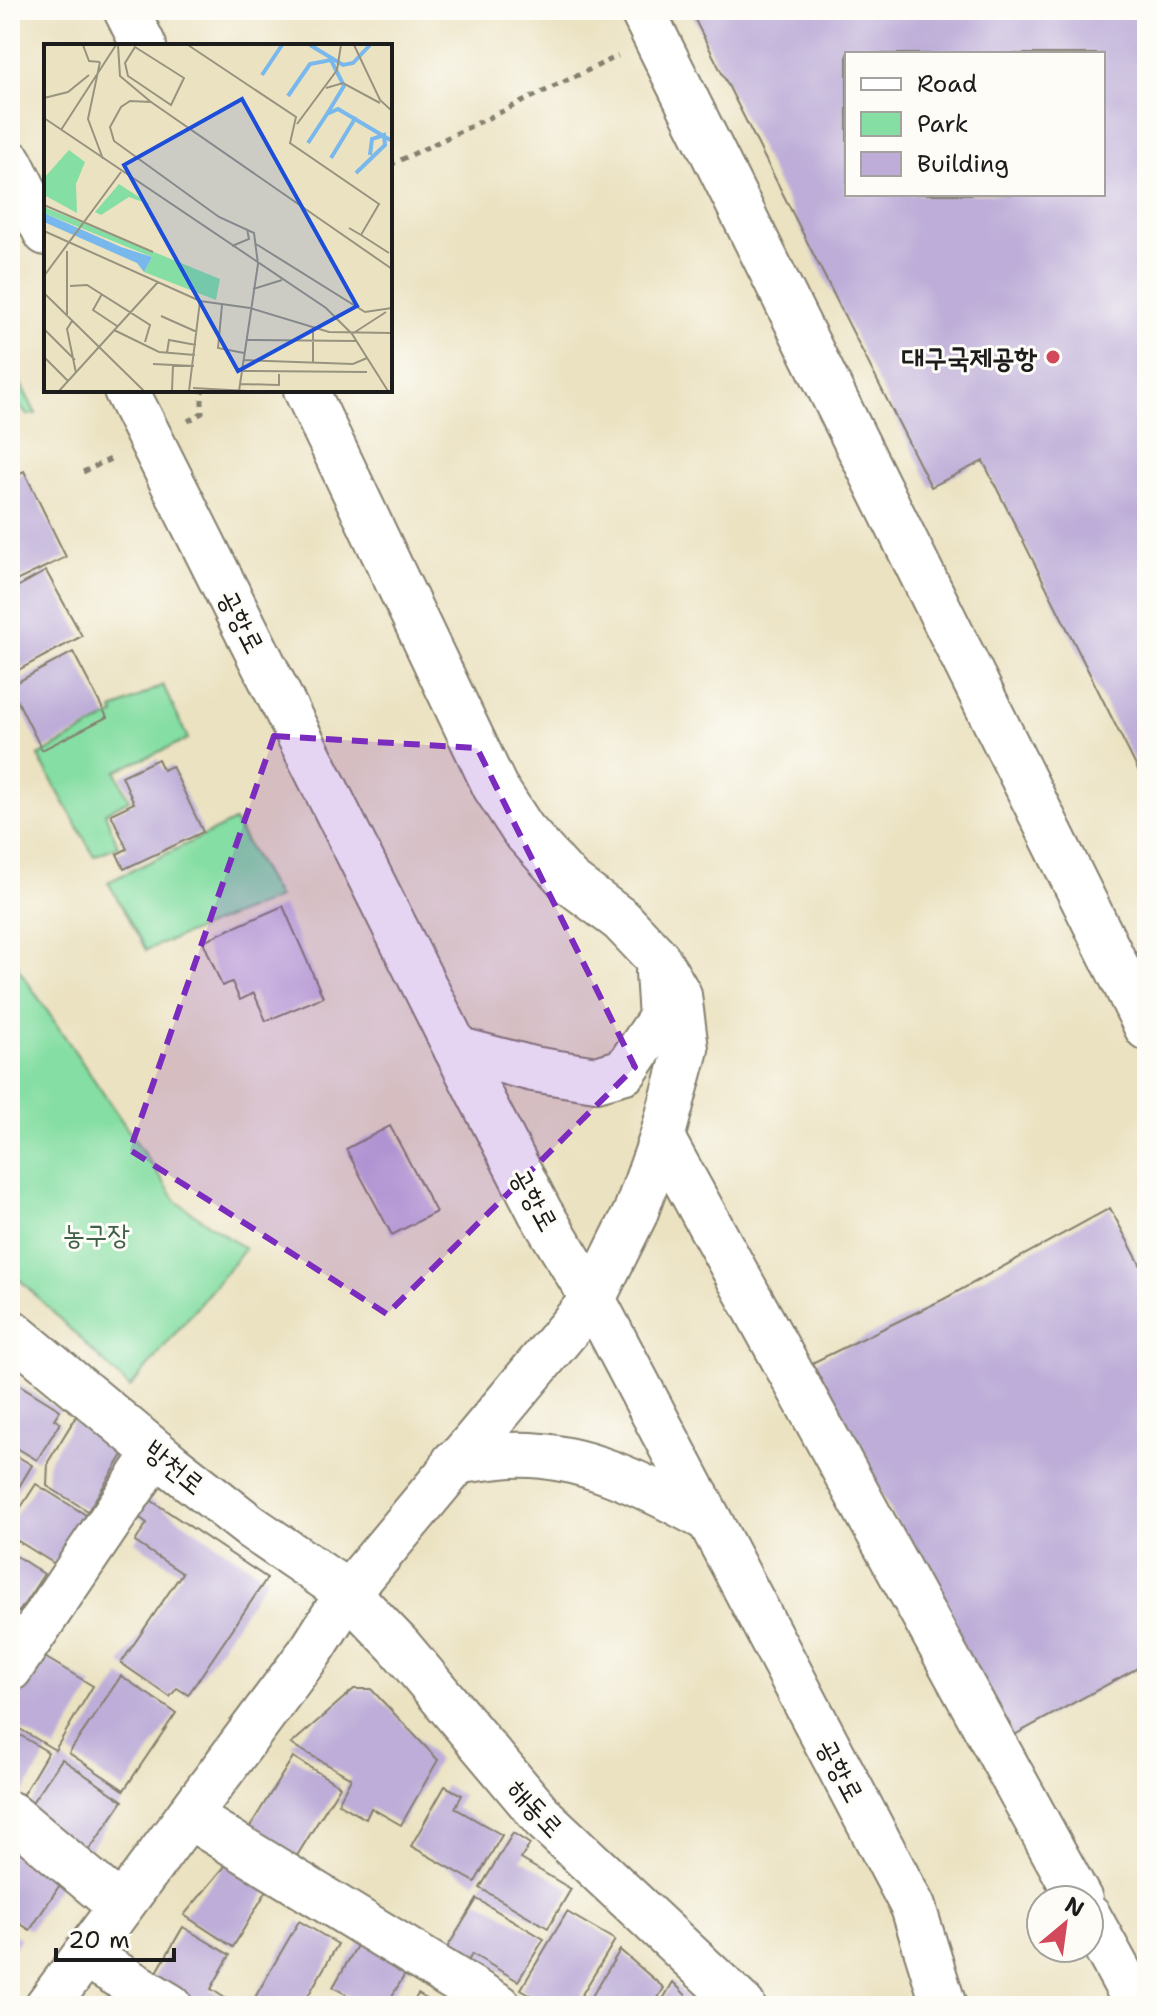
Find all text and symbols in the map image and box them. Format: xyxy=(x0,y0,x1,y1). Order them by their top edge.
inset map xyxy=(44,44,392,392)
legend xyxy=(845,52,1105,196)
text: Road xyxy=(917,68,977,100)
text: Park xyxy=(917,108,969,140)
text: Building xyxy=(917,148,1009,180)
place label: 대구국제공항 xyxy=(902,338,1037,376)
marker: 대구국제공항 xyxy=(1044,348,1062,366)
street label: 공항로 xyxy=(210,582,274,660)
street label: 공항로 xyxy=(502,1160,568,1238)
park label: 농구장 xyxy=(62,1215,130,1253)
street label: 방천로 xyxy=(137,1431,213,1503)
street label: 공항로 xyxy=(808,1731,874,1809)
street label: 해동로 xyxy=(499,1770,573,1846)
north arrow xyxy=(1025,1884,1105,1964)
text: N xyxy=(1060,1890,1089,1924)
scale bar xyxy=(56,1912,174,1962)
text: 20 m xyxy=(68,1924,130,1956)

